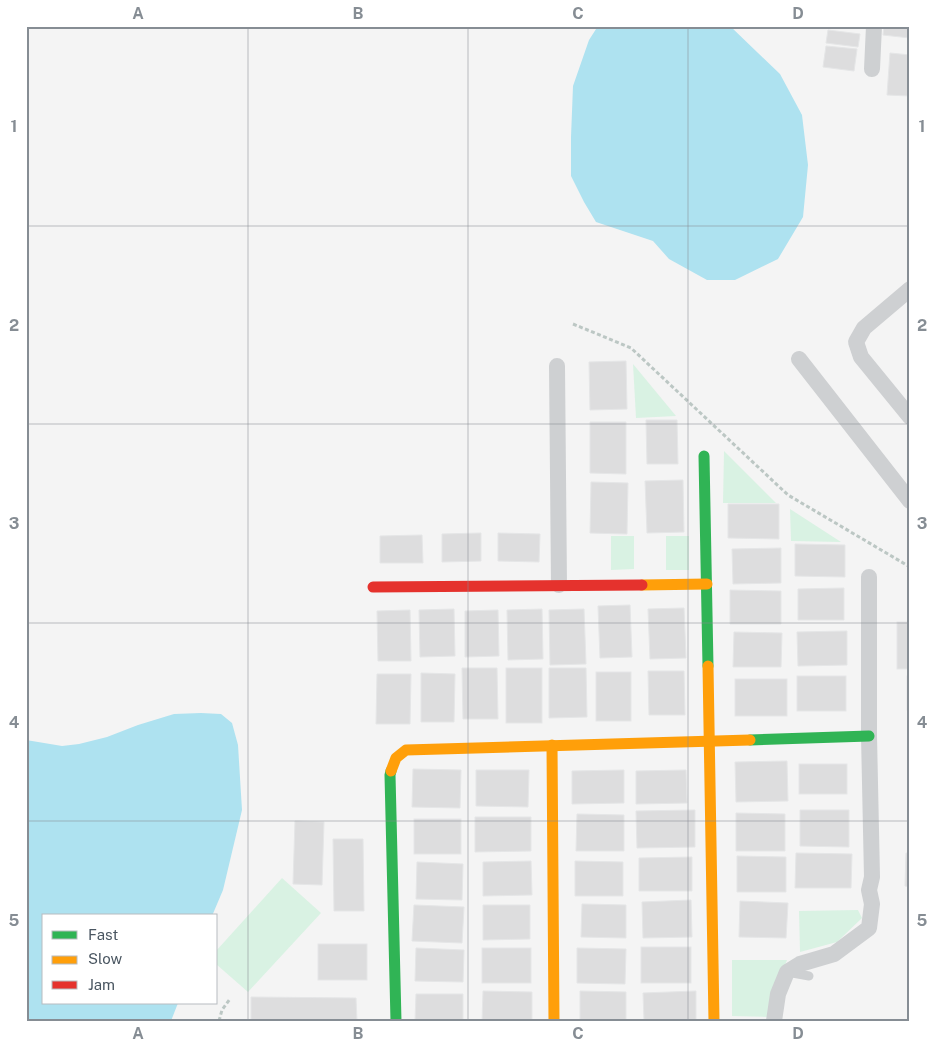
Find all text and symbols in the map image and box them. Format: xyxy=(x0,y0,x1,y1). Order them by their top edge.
text: A xyxy=(132,4,144,23)
text: B xyxy=(353,4,364,23)
text: C xyxy=(572,4,584,23)
text: D xyxy=(792,4,804,23)
text: 1 xyxy=(11,117,17,136)
text: 1 xyxy=(919,117,925,136)
text: 2 xyxy=(9,316,19,335)
text: 2 xyxy=(917,316,927,335)
text: 3 xyxy=(9,514,19,533)
text: 3 xyxy=(917,514,927,533)
text: 4 xyxy=(9,713,20,732)
text: 4 xyxy=(917,713,928,732)
text: 5 xyxy=(9,911,20,930)
text: 5 xyxy=(917,911,928,930)
legend xyxy=(42,914,218,1004)
text: Fast xyxy=(88,926,118,943)
text: Slow xyxy=(88,950,123,967)
text: Jam xyxy=(88,976,115,993)
text: A xyxy=(132,1024,144,1043)
text: B xyxy=(353,1024,364,1043)
text: C xyxy=(572,1024,584,1043)
text: D xyxy=(792,1024,804,1043)

